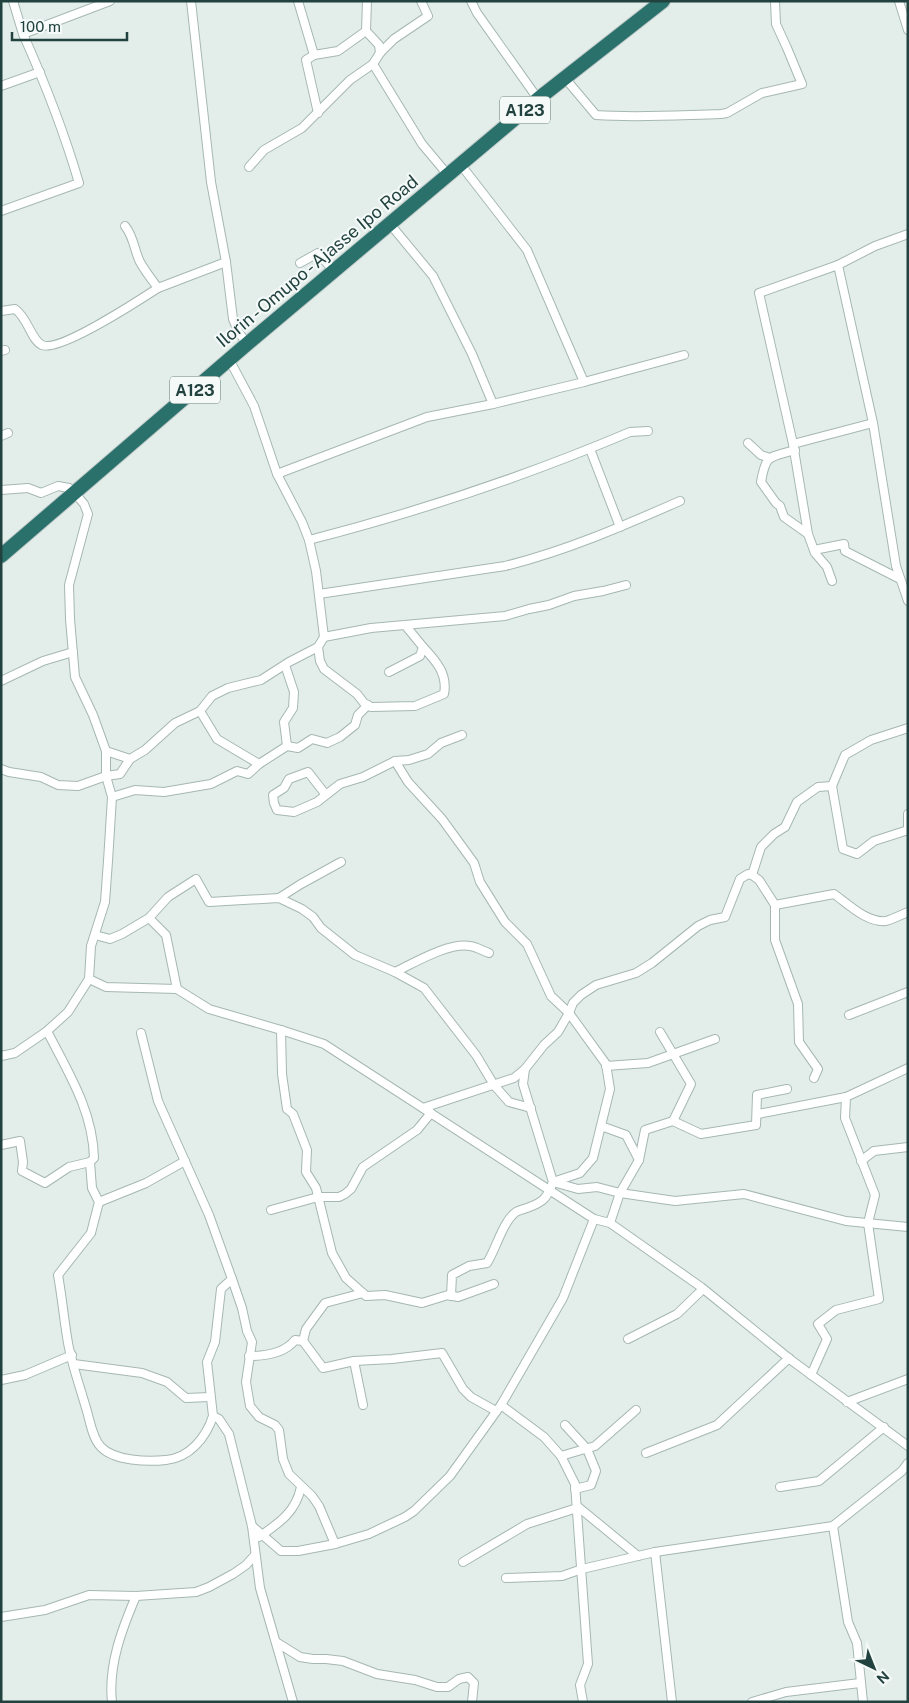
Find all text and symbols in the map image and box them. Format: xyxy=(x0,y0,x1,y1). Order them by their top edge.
scale bar xyxy=(12,10,128,42)
text: 100 m xyxy=(20,18,61,35)
road number: A123 xyxy=(500,96,550,124)
street label: Ilorin - Omupo - Ajasse Ipo Road xyxy=(212,171,422,351)
road number: A123 xyxy=(170,376,220,404)
north arrow xyxy=(849,1643,899,1693)
text: N xyxy=(873,1668,892,1687)

